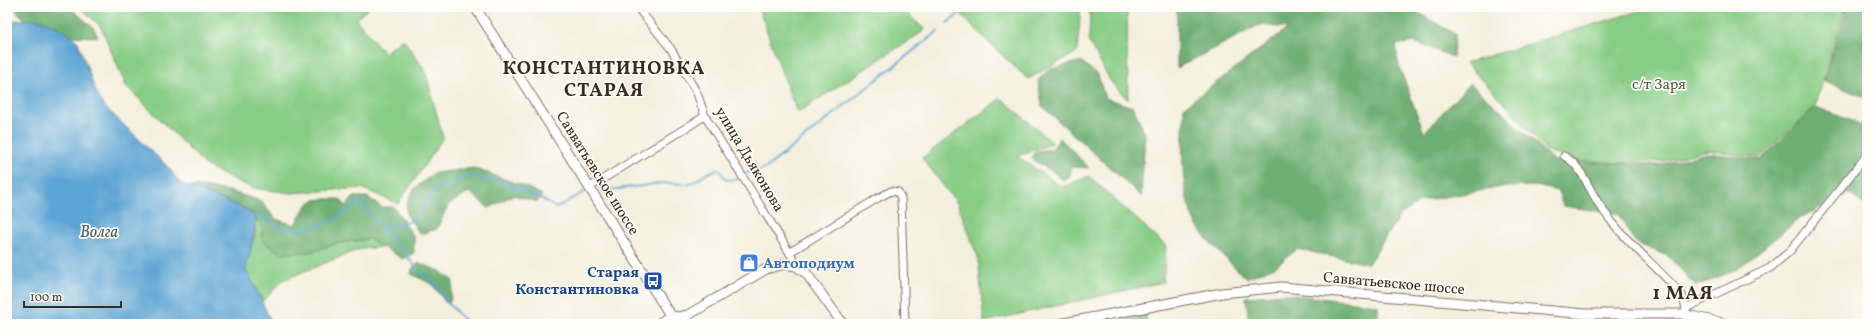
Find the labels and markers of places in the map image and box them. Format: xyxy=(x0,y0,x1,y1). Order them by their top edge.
shop icon: Автоподиум xyxy=(738,252,760,274)
place label: Автоподиум xyxy=(763,254,855,275)
place label: Старая Константиновка xyxy=(515,263,639,301)
bus stop icon: Старая Константиновка xyxy=(642,270,664,292)

